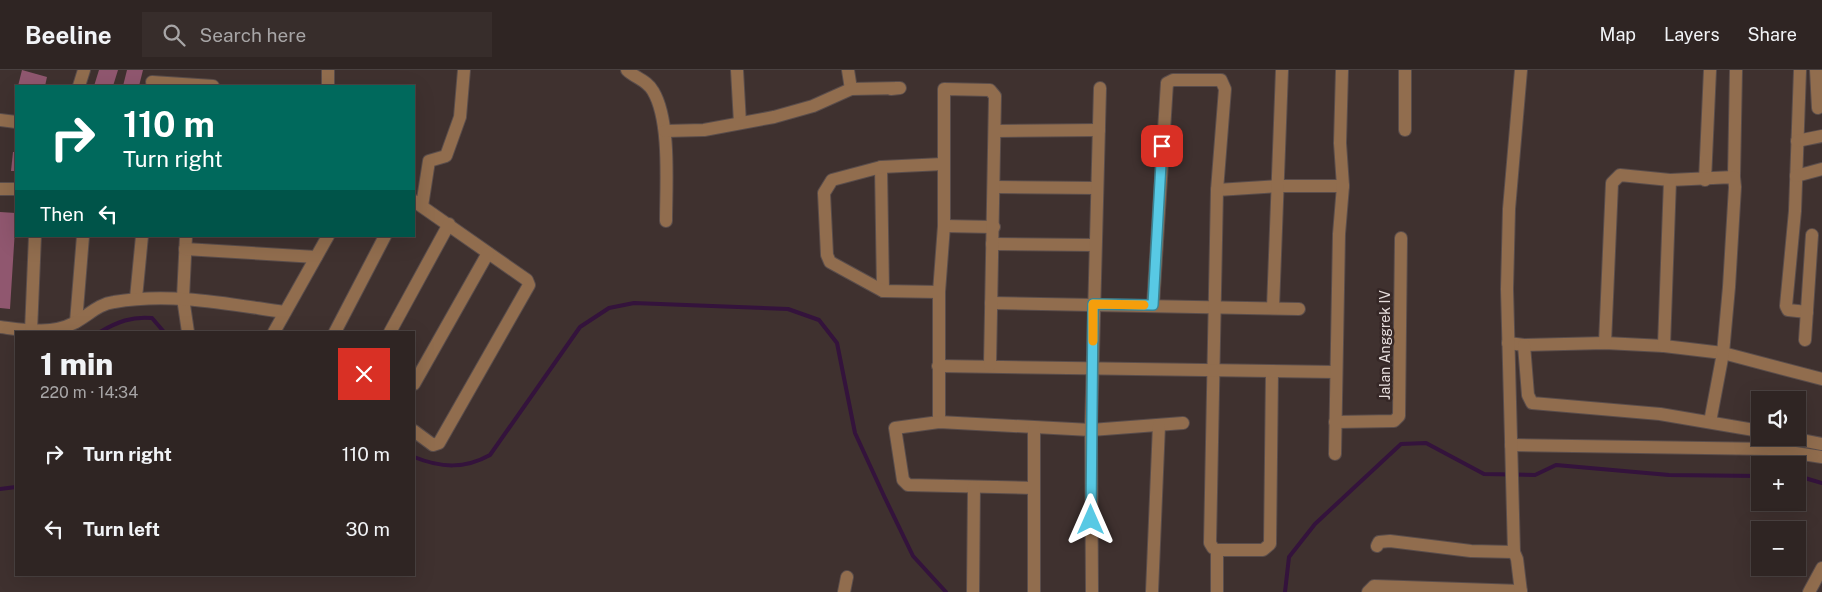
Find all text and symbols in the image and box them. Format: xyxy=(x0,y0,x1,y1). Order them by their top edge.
search box xyxy=(142,12,492,57)
text: Beeline xyxy=(25,21,112,49)
icon: search xyxy=(160,21,188,49)
text: Search here xyxy=(200,24,306,46)
text: Map xyxy=(1600,24,1636,45)
text: Layers xyxy=(1664,24,1720,45)
text: Share xyxy=(1748,24,1797,45)
text: 110 m xyxy=(123,104,215,145)
icon: right xyxy=(40,105,105,170)
pin xyxy=(1141,125,1183,167)
icon: arrive xyxy=(1148,132,1176,160)
text: Turn right xyxy=(123,146,223,172)
icon: left xyxy=(94,200,122,228)
text: Then xyxy=(40,203,84,225)
street label: Jalan Anggrek IV xyxy=(1377,290,1393,400)
text: 1 min xyxy=(40,346,113,382)
button: close xyxy=(338,348,390,400)
text: 220 m · 14:34 xyxy=(40,383,138,402)
map controls xyxy=(1751,391,1806,576)
button: sound xyxy=(1751,391,1806,446)
icon: right xyxy=(40,440,68,468)
text: Turn right xyxy=(83,443,172,465)
text: 110 m xyxy=(342,443,390,465)
button: + xyxy=(1751,456,1806,511)
position arrow xyxy=(1064,493,1116,545)
icon: left xyxy=(40,515,68,543)
text: Turn left xyxy=(83,518,160,540)
text: 30 m xyxy=(345,518,390,540)
button: − xyxy=(1751,521,1806,576)

